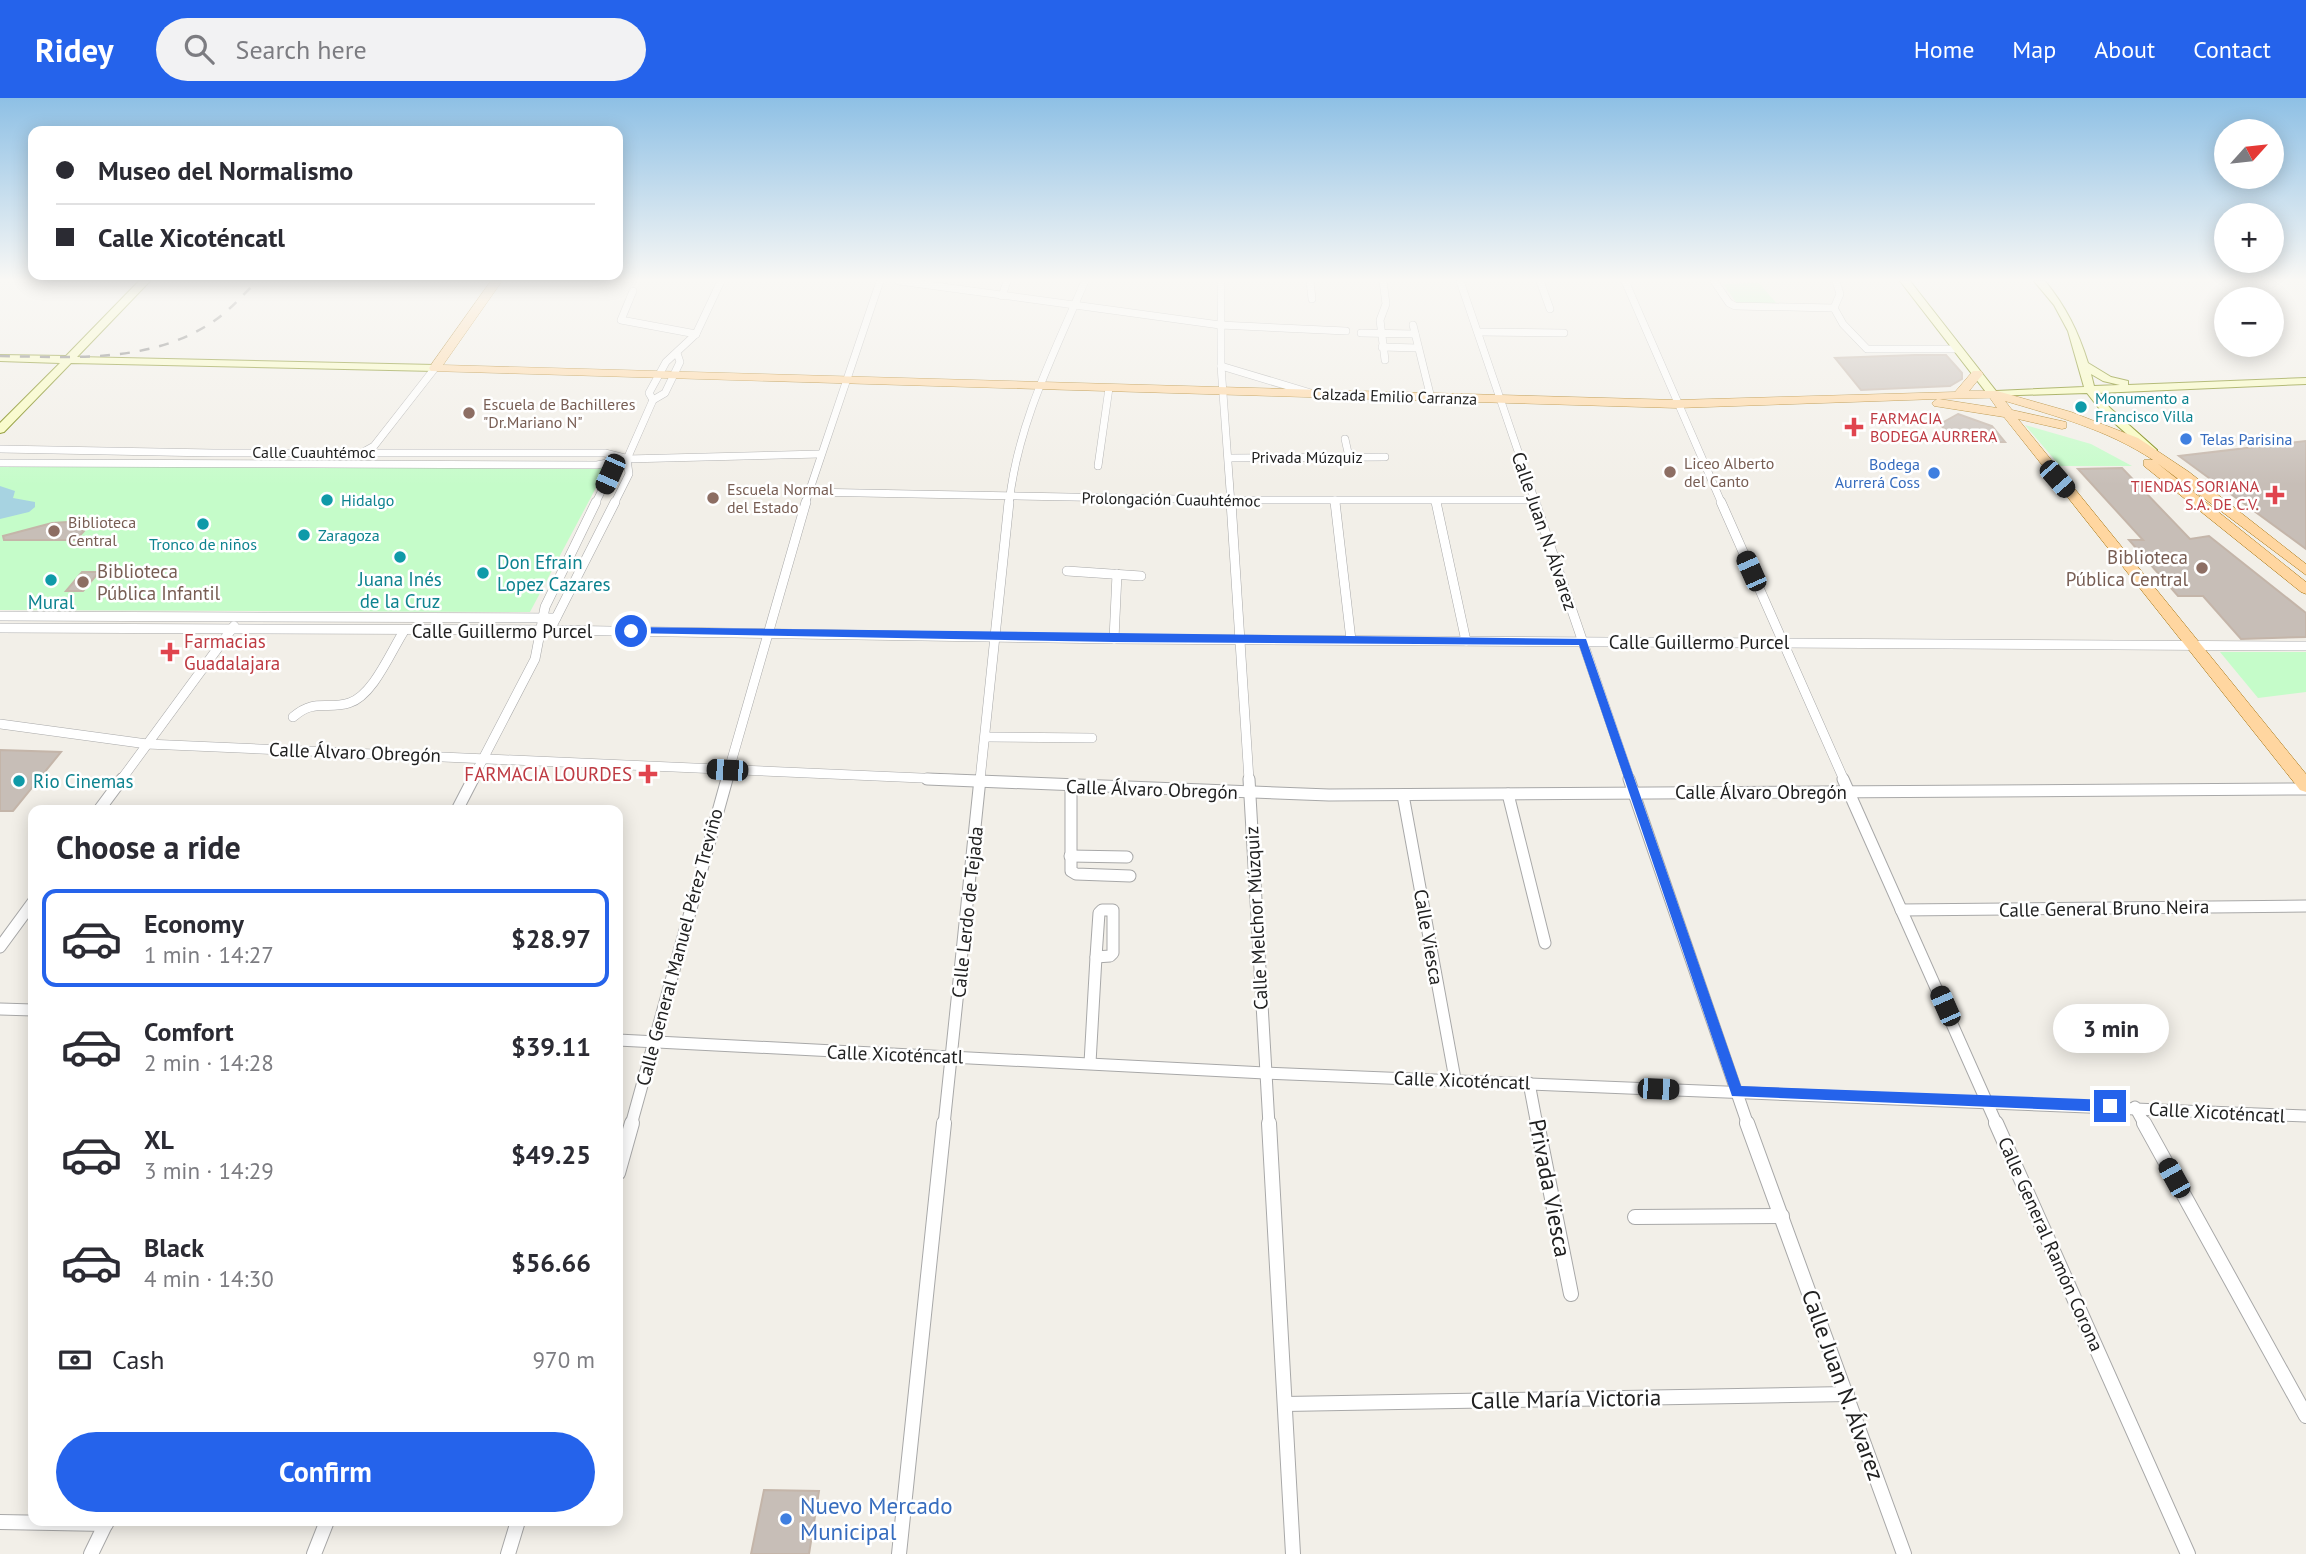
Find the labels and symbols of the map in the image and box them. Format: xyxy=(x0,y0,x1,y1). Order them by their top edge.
north arrow xyxy=(2214,119,2284,189)
street label: Calzada Emilio Carranza xyxy=(1312,383,1478,409)
place label: Monumento a Francisco Villa xyxy=(2095,388,2194,426)
place label: Escuela de Bachilleres "Dr.Mariano N" xyxy=(483,394,636,432)
marker: Monumento a Francisco Villa xyxy=(2073,399,2089,415)
marker: Escuela de Bachilleres "Dr.Mariano N" xyxy=(461,405,477,421)
place label: FARMACIA BODEGA AURRERA xyxy=(1870,408,1998,446)
marker: FARMACIA BODEGA AURRERA xyxy=(1844,417,1864,437)
place label: Telas Parisina xyxy=(2200,429,2292,449)
marker: Telas Parisina xyxy=(2178,431,2194,447)
street label: Calle Cuauhtémoc xyxy=(252,442,376,462)
street label: Privada Múzquiz xyxy=(1251,447,1363,467)
street label: Calle Juan N. Álvarez xyxy=(1507,449,1583,613)
car xyxy=(592,451,629,497)
place label: Liceo Alberto del Canto xyxy=(1684,453,1774,491)
place label: Bodega Aurrerá Coss xyxy=(1835,454,1920,492)
car xyxy=(2036,456,2079,502)
marker: Liceo Alberto del Canto xyxy=(1662,464,1678,480)
marker: Bodega Aurrerá Coss xyxy=(1926,465,1942,481)
place label: TIENDAS SORIANA S.A. DE C.V. xyxy=(2131,476,2260,514)
place label: Escuela Normal del Estado xyxy=(727,479,834,517)
marker: TIENDAS SORIANA S.A. DE C.V. xyxy=(2265,485,2285,505)
street label: Prolongación Cuauhtémoc xyxy=(1081,487,1261,511)
place label: Hidalgo xyxy=(341,490,394,510)
marker: Escuela Normal del Estado xyxy=(705,490,721,506)
marker: Hidalgo xyxy=(319,492,335,508)
place label: Biblioteca Central xyxy=(68,512,136,550)
marker: Tronco de niños xyxy=(195,516,211,532)
marker: Biblioteca Central xyxy=(46,523,62,539)
place label: Zaragoza xyxy=(318,525,380,545)
marker: Zaragoza xyxy=(296,527,312,543)
place label: Tronco de niños xyxy=(149,534,257,554)
place label: Biblioteca Pública Central xyxy=(2066,545,2188,591)
car xyxy=(1733,548,1770,594)
marker: Juana Inés de la Cruz xyxy=(392,549,408,565)
place label: Don Efrain Lopez Cazares xyxy=(497,550,611,596)
place label: Biblioteca Pública Infantil xyxy=(97,559,220,605)
marker: Biblioteca Pública Central xyxy=(2194,560,2210,576)
marker: Don Efrain Lopez Cazares xyxy=(475,565,491,581)
place label: Juana Inés de la Cruz xyxy=(357,567,442,613)
marker: Mural xyxy=(43,572,59,588)
marker: Biblioteca Pública Infantil xyxy=(75,574,91,590)
place label: Mural xyxy=(28,590,75,614)
route start xyxy=(615,615,647,647)
street label: Calle Guillermo Purcel xyxy=(412,619,593,643)
place label: Farmacias Guadalajara xyxy=(184,629,280,675)
street label: Calle Guillermo Purcel xyxy=(1609,630,1790,654)
marker: Farmacias Guadalajara xyxy=(162,644,178,660)
street label: Calle Álvaro Obregón xyxy=(269,737,441,767)
car xyxy=(706,758,749,782)
place label: FARMACIA LOURDES xyxy=(464,762,632,786)
marker: FARMACIA LOURDES xyxy=(638,764,658,784)
place label: Rio Cinemas xyxy=(33,769,134,793)
marker: Rio Cinemas xyxy=(11,773,27,789)
street label: Calle Álvaro Obregón xyxy=(1066,774,1238,804)
street label: Calle Álvaro Obregón xyxy=(1675,780,1847,804)
street label: Calle General Manuel Pérez Treviño xyxy=(630,806,728,1088)
street label: Calle Lerdo de Tejada xyxy=(946,825,988,999)
street label: Calle Melchor Múzquiz xyxy=(1239,825,1273,1011)
street label: Calle Viesca xyxy=(1409,887,1449,987)
street label: Calle General Bruno Neira xyxy=(1999,894,2209,922)
car xyxy=(1927,983,1964,1029)
callout: 3 min xyxy=(2052,1004,2168,1054)
street label: Calle Xicoténcatl xyxy=(826,1040,964,1068)
street label: Calle Xicoténcatl xyxy=(1393,1066,1531,1094)
car xyxy=(1637,1078,1680,1100)
route end xyxy=(2094,1090,2126,1122)
street label: Calle Xicoténcatl xyxy=(2148,1096,2286,1128)
street label: Privada Viesca xyxy=(1523,1116,1578,1259)
street label: Calle General Ramón Corona xyxy=(1993,1133,2109,1355)
car xyxy=(2155,1155,2194,1201)
street label: Calle Juan N. Álvarez xyxy=(1795,1286,1891,1484)
street label: Calle María Victoria xyxy=(1470,1382,1662,1415)
place label: Nuevo Mercado Municipal xyxy=(800,1491,953,1546)
marker: Nuevo Mercado Municipal xyxy=(778,1511,794,1527)

